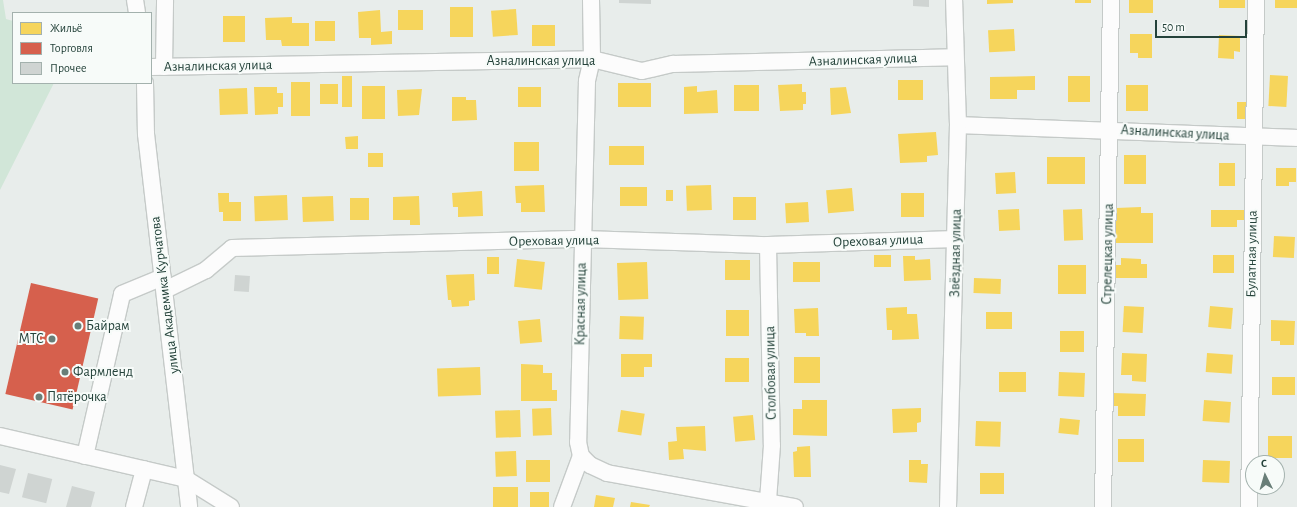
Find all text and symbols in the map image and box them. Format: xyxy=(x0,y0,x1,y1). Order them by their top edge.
legend xyxy=(12,12,152,84)
scale bar xyxy=(1157,12,1249,38)
text: 50 m xyxy=(1162,21,1185,33)
text: Жильё xyxy=(50,22,82,34)
text: Торговля xyxy=(50,42,93,54)
street label: Азналинская улица xyxy=(808,50,918,70)
street label: Азналинская улица xyxy=(487,53,595,69)
street label: Азналинская улица xyxy=(163,57,273,75)
text: Прочее xyxy=(50,62,86,74)
street label: Азналинская улица xyxy=(1120,122,1230,144)
street label: Стрелецкая улица xyxy=(1099,203,1117,305)
street label: Звёздная улица xyxy=(947,209,965,297)
street label: Булатная улица xyxy=(1243,210,1261,298)
street label: улица Академика Курчатова xyxy=(147,215,183,375)
street label: Ореховая улица xyxy=(832,231,924,251)
street label: Ореховая улица xyxy=(509,232,599,250)
street label: Красная улица xyxy=(572,262,590,346)
place label: Байрам xyxy=(86,318,130,334)
marker: Байрам xyxy=(73,321,83,331)
street label: Столбовая улица xyxy=(762,326,780,420)
place label: МТС xyxy=(19,331,44,347)
marker: МТС xyxy=(47,334,57,344)
place label: Фармленд xyxy=(73,364,133,380)
marker: Фармленд xyxy=(60,367,70,377)
place label: Пятёрочка xyxy=(47,389,107,405)
marker: Пятёрочка xyxy=(34,392,44,402)
north arrow xyxy=(1245,455,1285,495)
text: С xyxy=(1260,458,1268,469)

